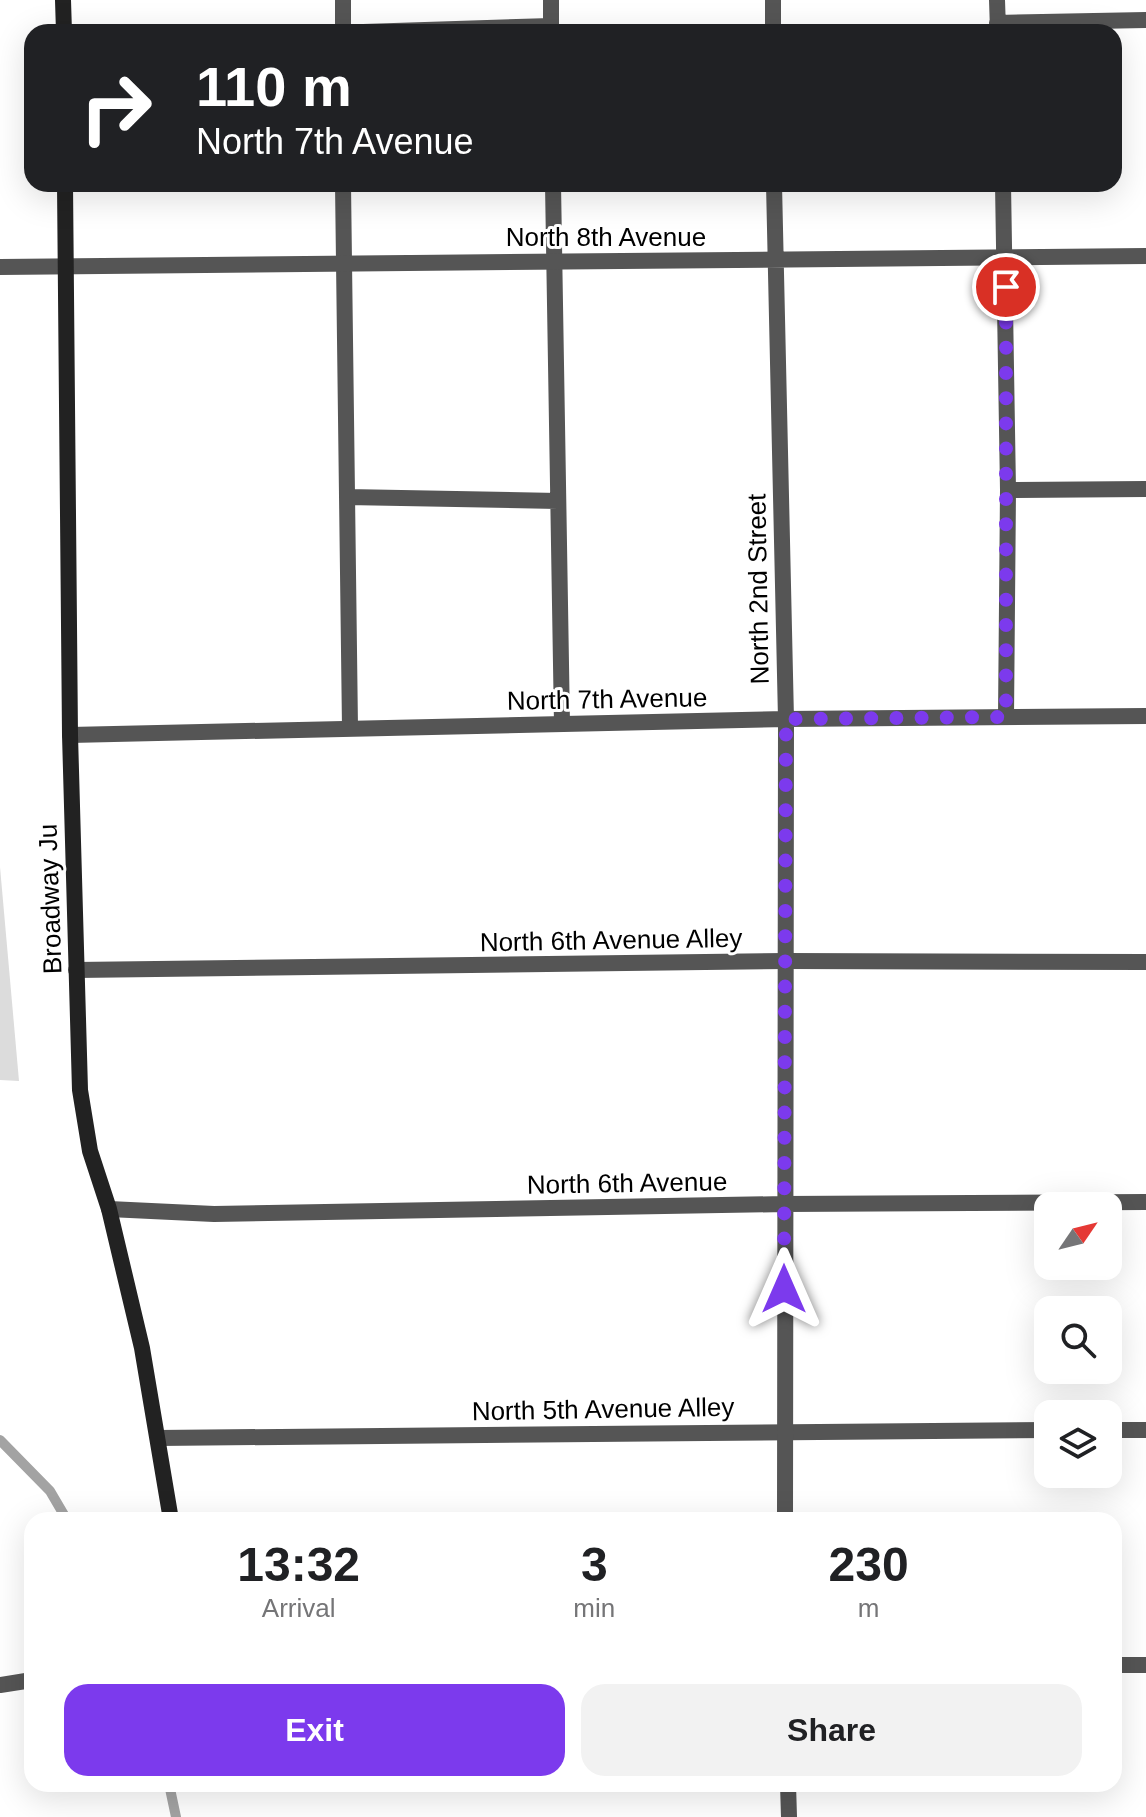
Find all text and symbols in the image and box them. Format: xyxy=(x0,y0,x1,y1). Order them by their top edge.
text: 110 m xyxy=(196,55,352,118)
icon: right xyxy=(64,56,168,160)
text: North 7th Avenue xyxy=(196,121,474,162)
street label: North 8th Avenue xyxy=(506,222,706,252)
pin xyxy=(972,253,1040,321)
icon: arrive xyxy=(984,265,1028,309)
street label: North 2nd Street xyxy=(741,493,775,685)
street label: North 7th Avenue xyxy=(507,682,707,716)
street label: Broadway Ju xyxy=(32,823,68,975)
street label: North 6th Avenue Alley xyxy=(479,923,743,957)
street label: North 6th Avenue xyxy=(527,1166,727,1200)
north arrow xyxy=(1034,1192,1122,1280)
map controls xyxy=(1034,1192,1122,1488)
position arrow xyxy=(742,1247,826,1331)
button: search xyxy=(1034,1296,1122,1384)
street label: North 5th Avenue Alley xyxy=(471,1392,735,1426)
button: layers xyxy=(1034,1400,1122,1488)
text: 13:32 xyxy=(237,1538,360,1591)
text: 3 xyxy=(581,1538,608,1591)
text: 230 xyxy=(829,1538,909,1591)
text: Arrival xyxy=(262,1593,336,1623)
text: min xyxy=(573,1593,615,1623)
text: m xyxy=(858,1593,879,1623)
button: Exit xyxy=(64,1684,565,1776)
button: Share xyxy=(581,1684,1082,1776)

